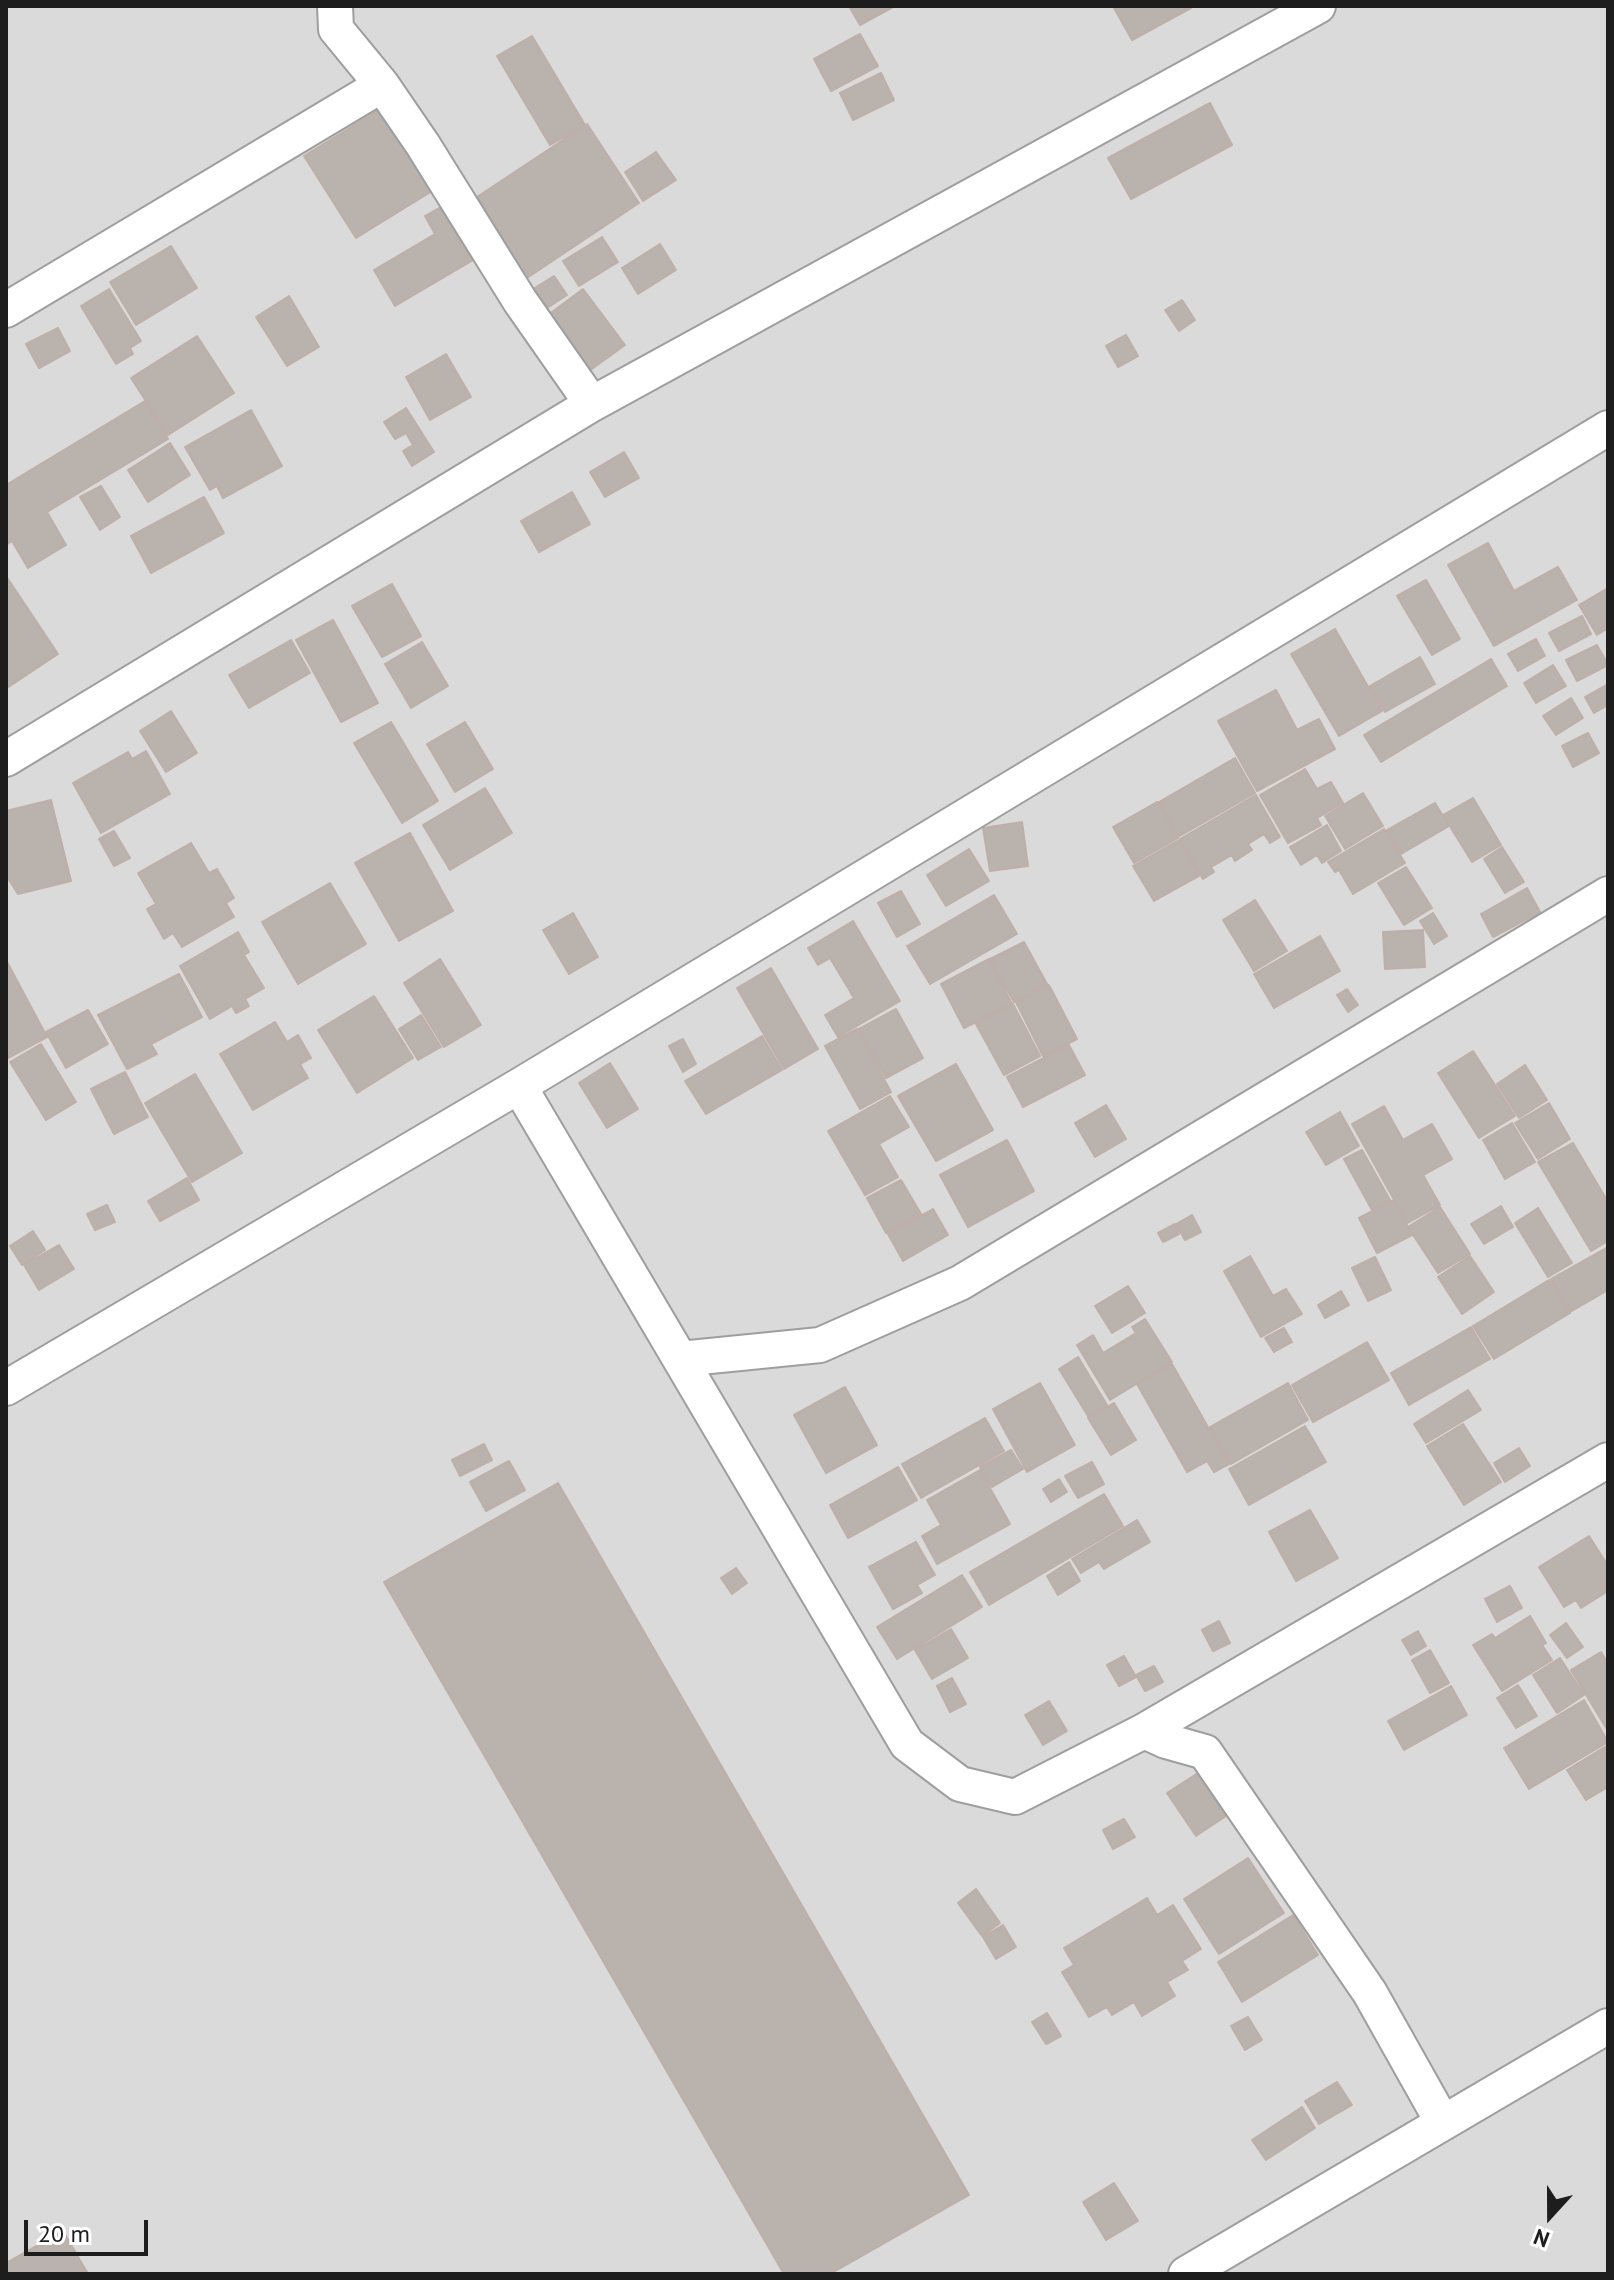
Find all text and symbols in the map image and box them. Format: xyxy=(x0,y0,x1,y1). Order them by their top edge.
north arrow xyxy=(1510,2176,1590,2256)
scale bar xyxy=(28,2204,152,2254)
text: 20 m xyxy=(38,2218,90,2249)
text: N xyxy=(1530,2223,1553,2254)

